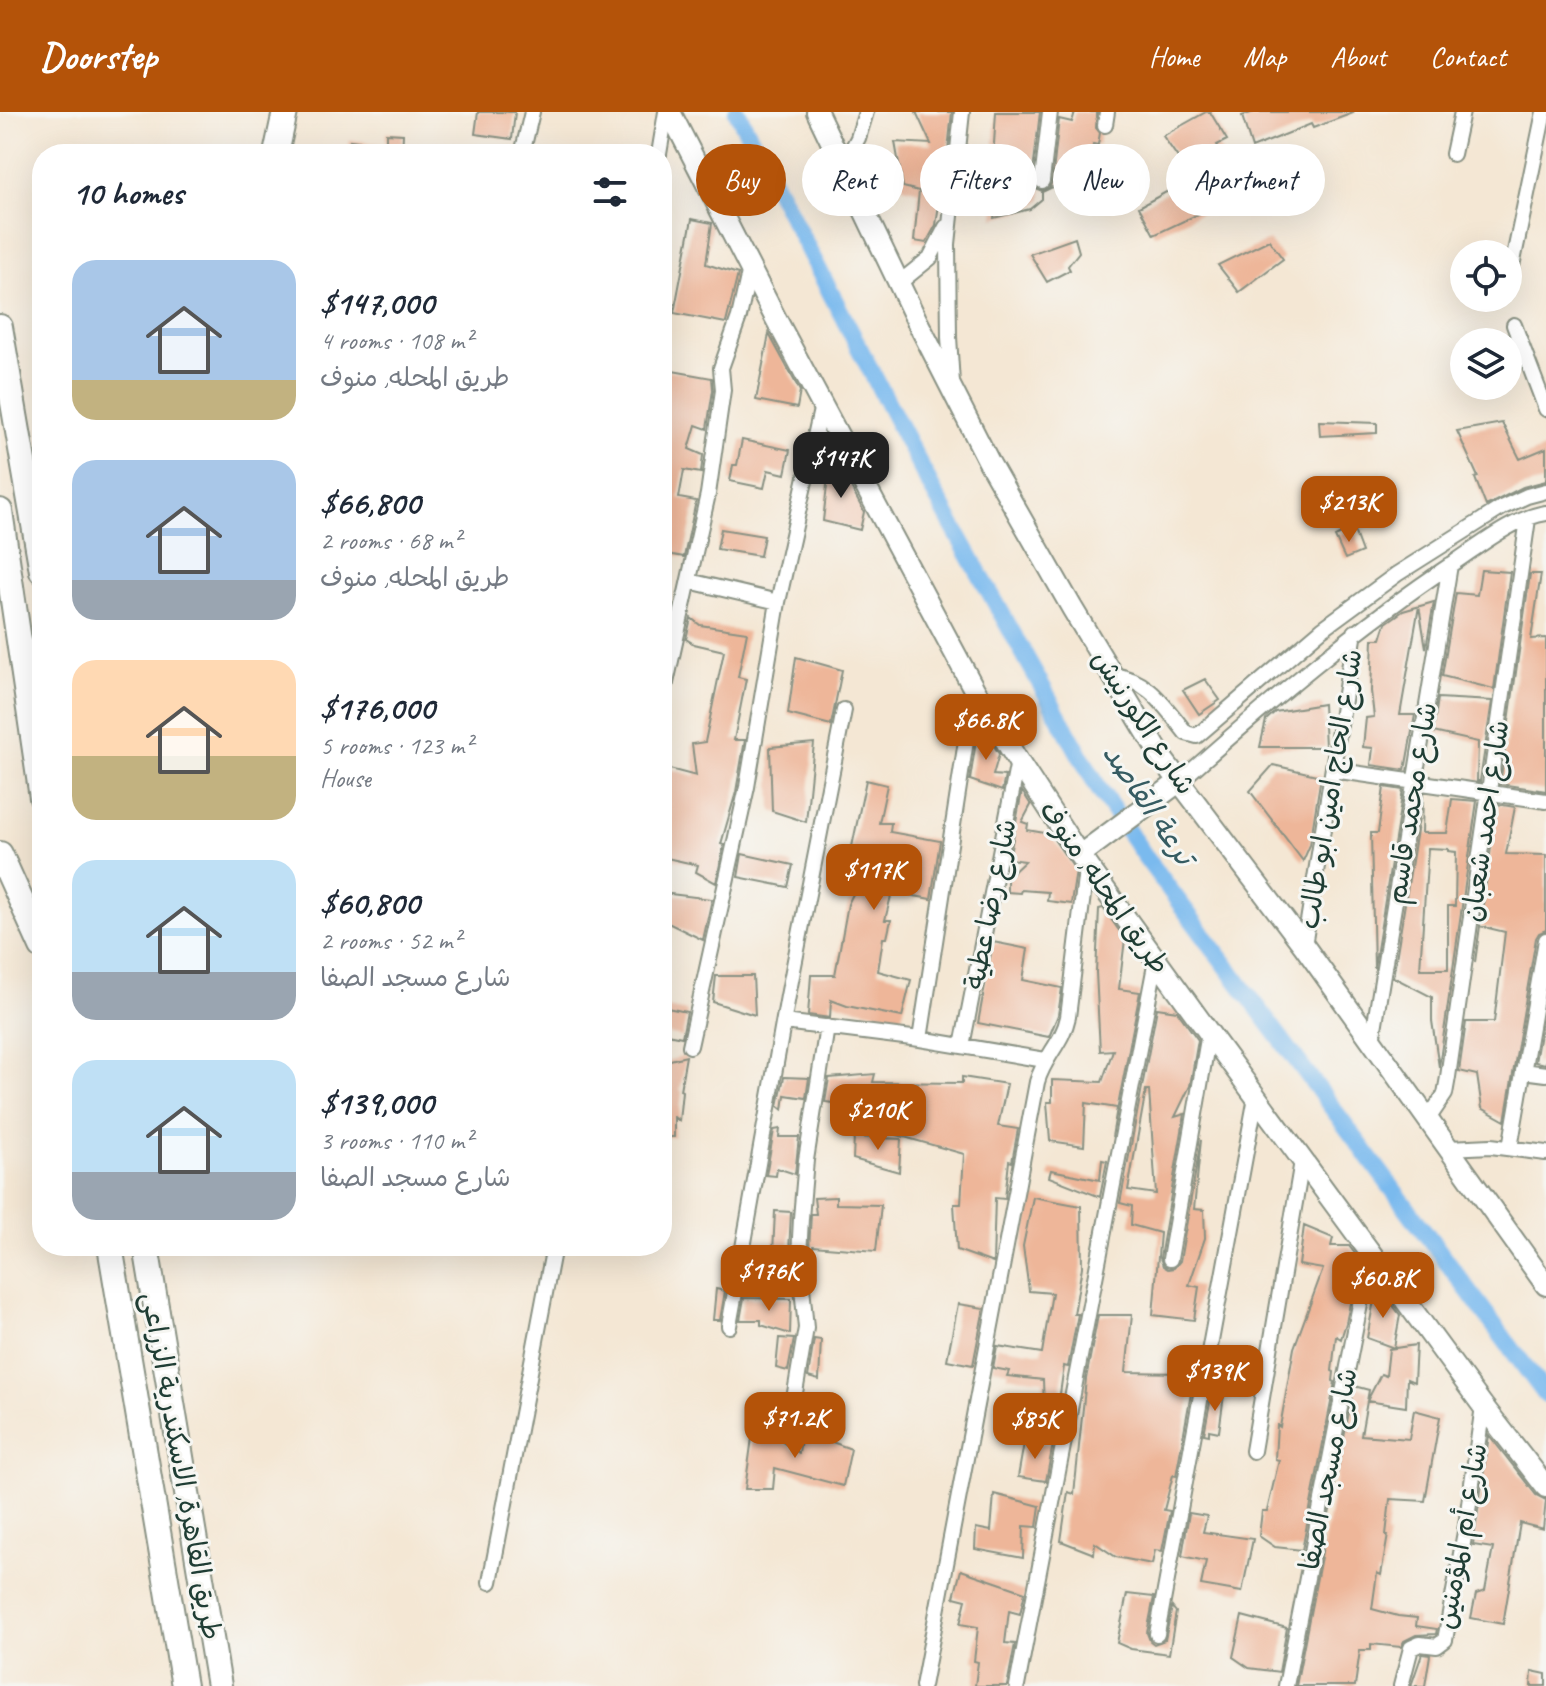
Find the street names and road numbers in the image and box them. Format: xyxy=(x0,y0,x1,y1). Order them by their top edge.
street label: شارع الكورنيش xyxy=(1082,643,1204,802)
street label: شارع الحاج امين ابو طالب xyxy=(1291,646,1371,932)
street label: شارع محمد قاسم xyxy=(1378,700,1448,907)
street label: شارع احمد شعبان xyxy=(1454,718,1518,924)
street label: طريق المحله, منوف xyxy=(1031,793,1178,981)
street label: شارع رضا عطية xyxy=(956,816,1026,993)
street label: طريق القاهرة, الاسكندرية الزراعى xyxy=(134,1289,230,1643)
street label: شارع مسجد الصفا xyxy=(1291,1365,1367,1574)
street label: شارع أم المؤمنين xyxy=(1427,1440,1499,1632)

